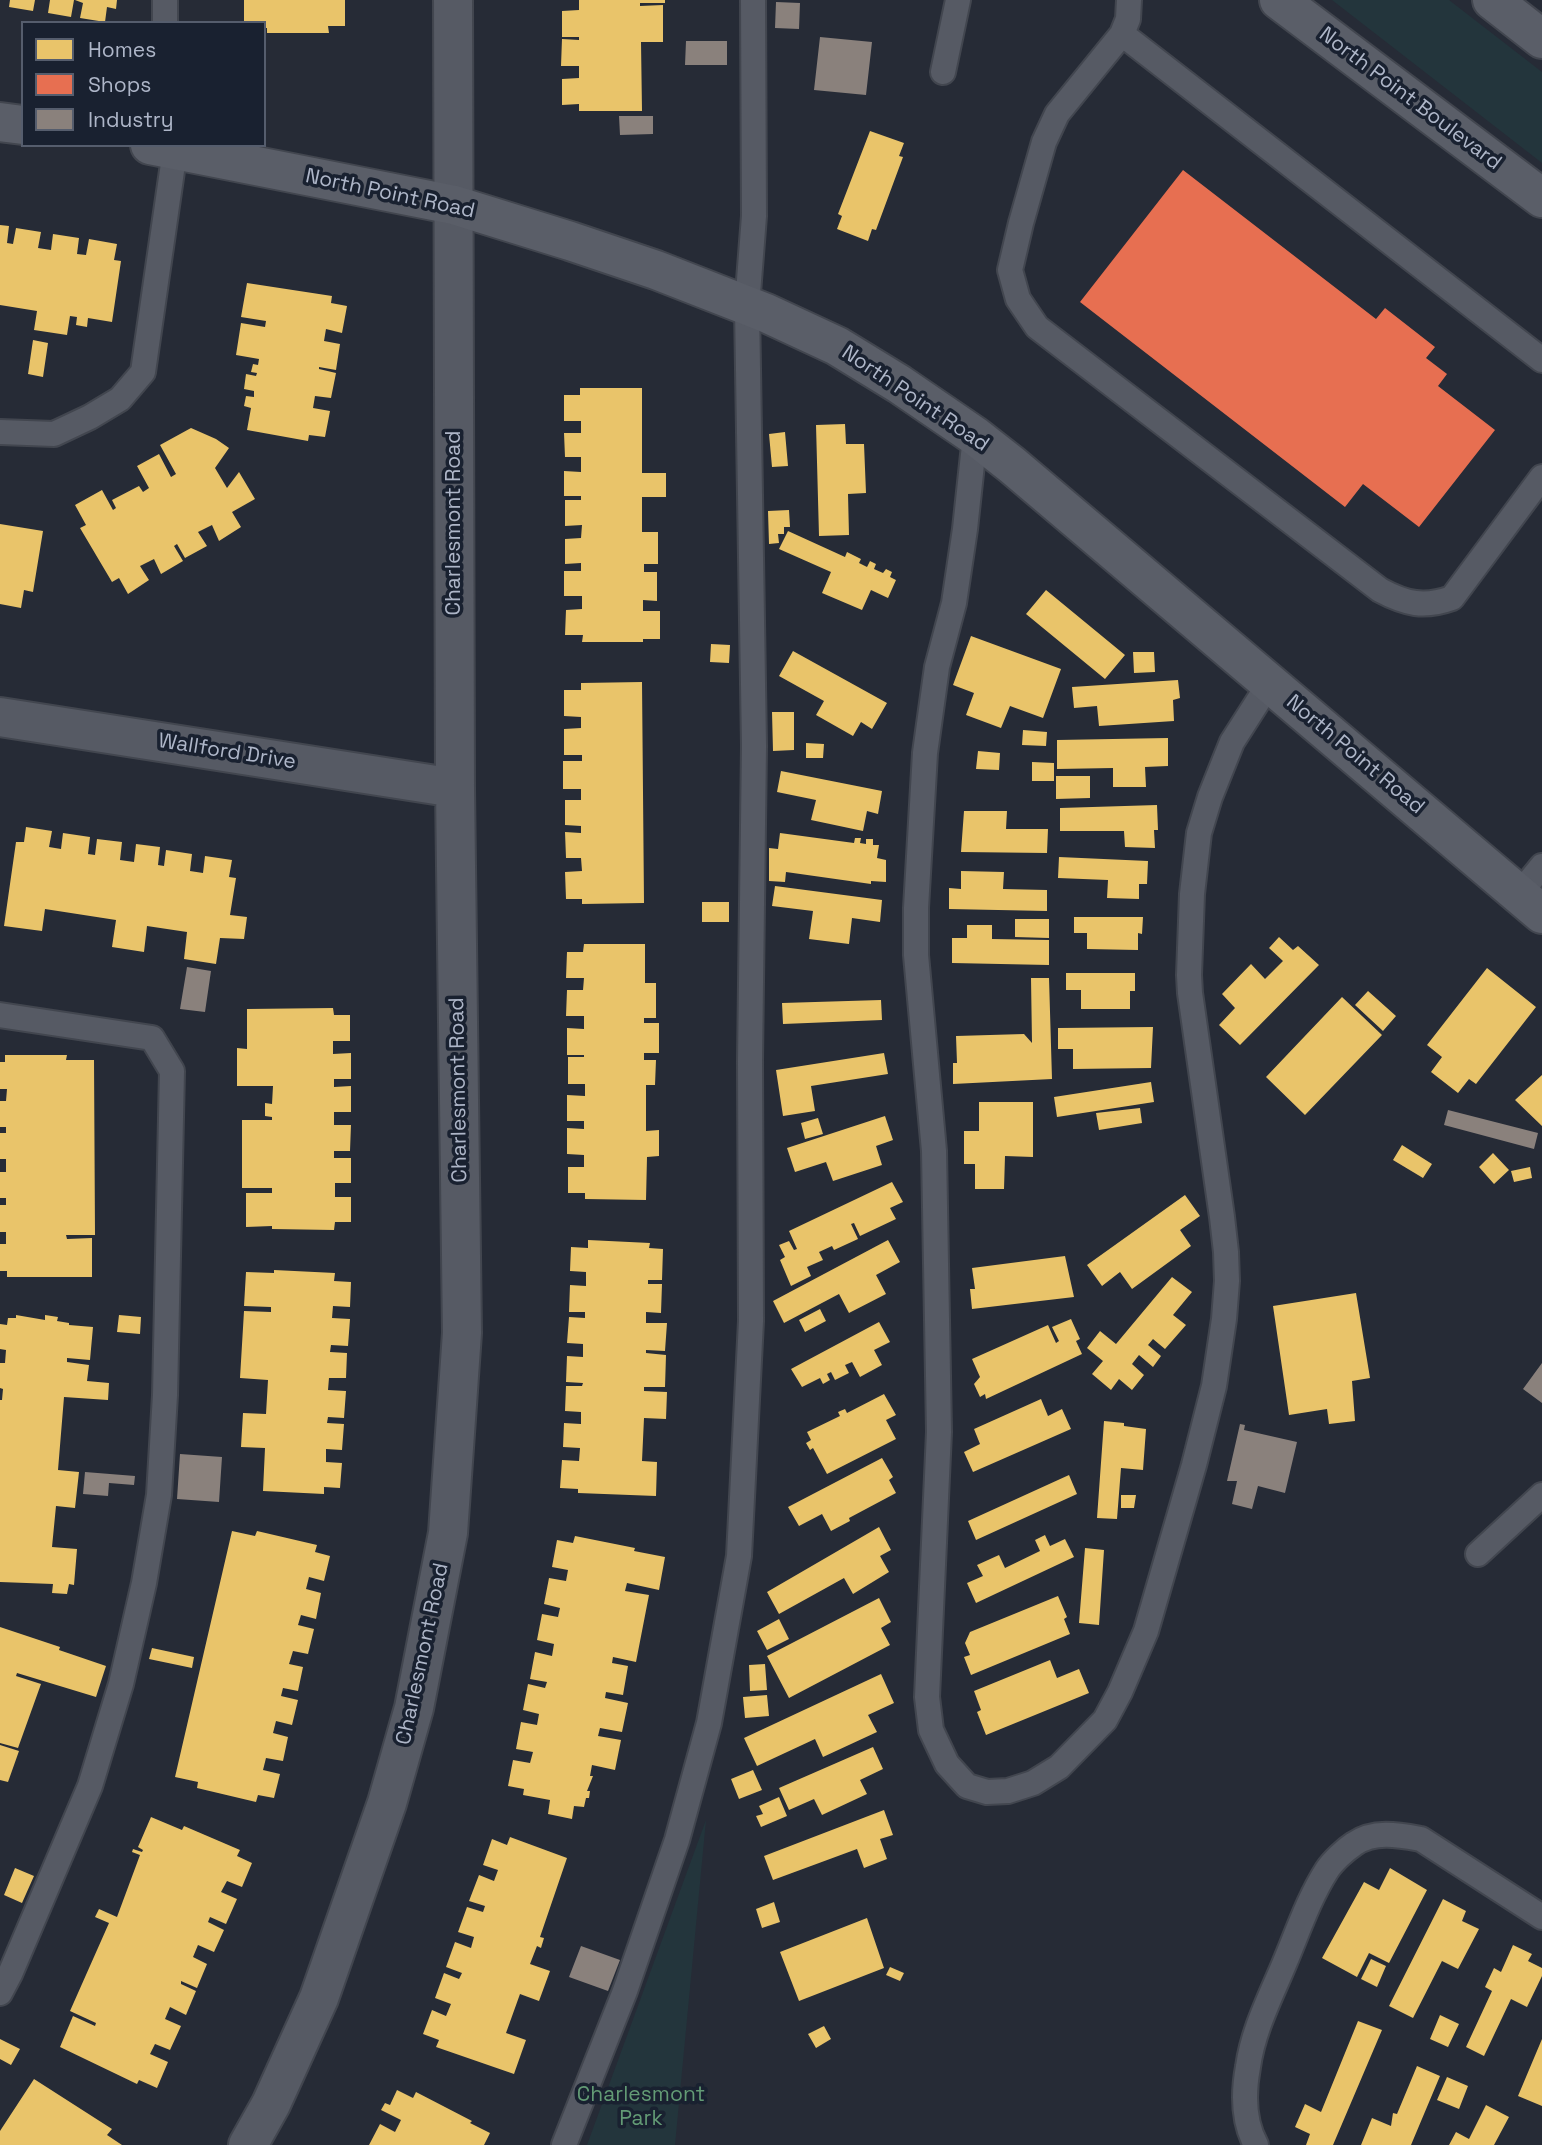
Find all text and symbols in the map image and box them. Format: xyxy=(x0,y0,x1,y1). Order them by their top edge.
legend xyxy=(21,21,266,147)
street label: North Point Boulevard xyxy=(1314,22,1506,176)
text: Homes xyxy=(88,36,156,63)
text: Shops xyxy=(88,71,151,98)
text: Industry xyxy=(88,106,174,133)
street label: North Point Road xyxy=(303,164,477,224)
street label: North Point Road xyxy=(837,340,993,458)
street label: Charlesmont Road xyxy=(441,430,467,616)
street label: North Point Road xyxy=(1281,690,1429,820)
street label: Wallford Drive xyxy=(156,729,298,775)
street label: Charlesmont Road xyxy=(445,997,473,1183)
street label: Charlesmont Road xyxy=(391,1561,455,1747)
park label: Charlesmont Park xyxy=(577,2082,705,2132)

